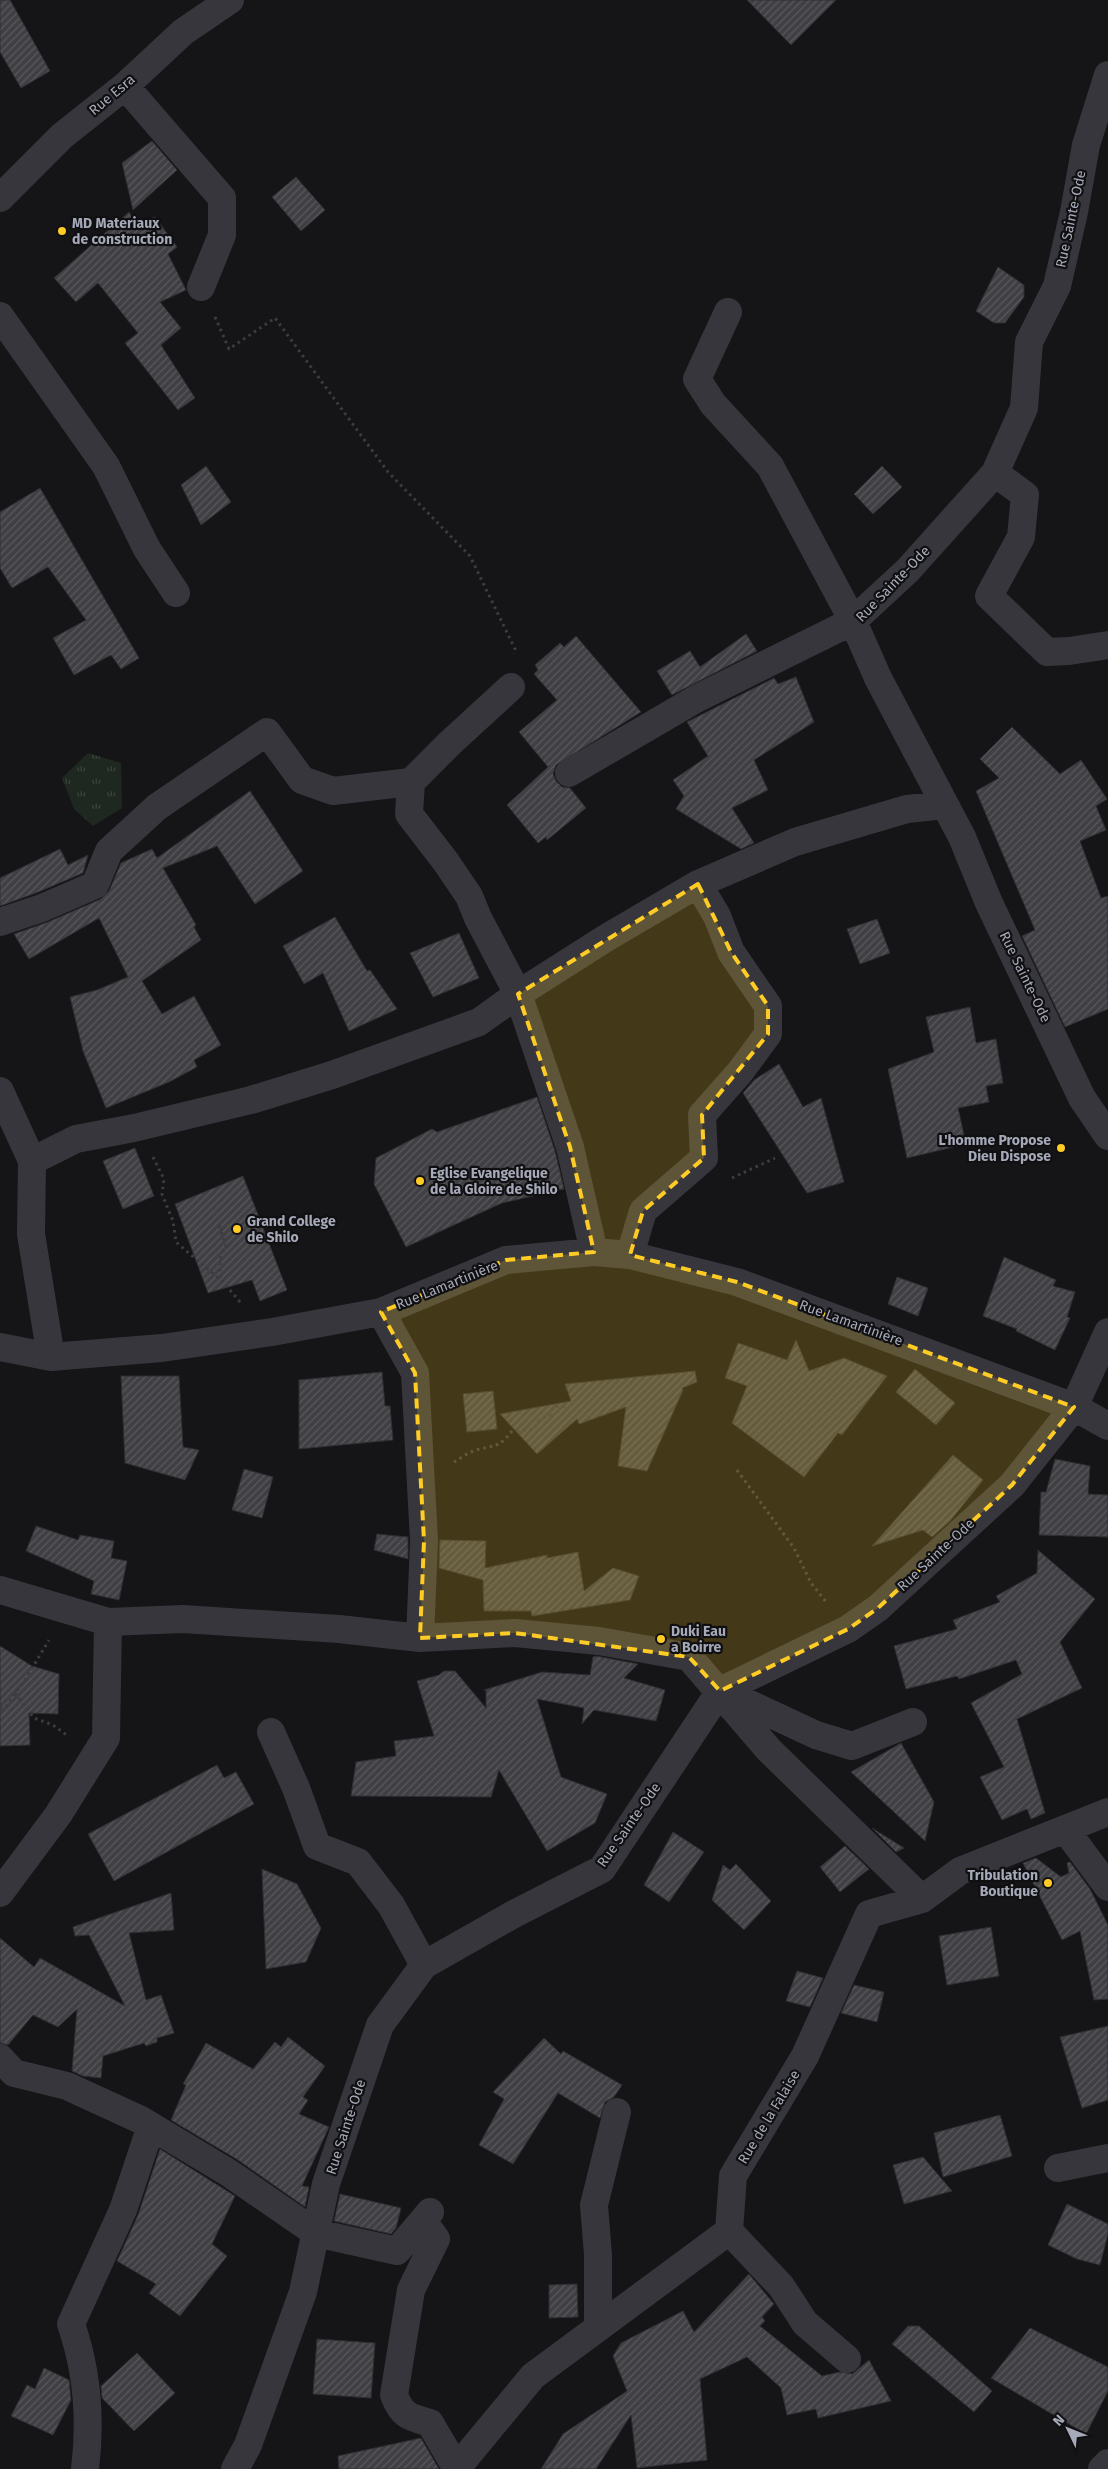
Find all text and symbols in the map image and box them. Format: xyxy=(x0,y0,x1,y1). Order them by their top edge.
street label: Rue Esra xyxy=(86,71,138,119)
street label: Rue Sainte-Ode xyxy=(1052,169,1090,269)
place label: MD Materiaux de construction xyxy=(72,215,172,248)
marker: MD Materiaux de construction xyxy=(56,225,68,237)
street label: Rue Sainte-Ode xyxy=(852,542,934,626)
street label: Rue Sainte-Ode xyxy=(996,929,1054,1025)
place label: L'homme Propose Dieu Dispose xyxy=(938,1132,1051,1165)
marker: L'homme Propose Dieu Dispose xyxy=(1055,1142,1067,1154)
place label: Eglise Evangelique de la Gloire de Shilo xyxy=(430,1165,558,1198)
marker: Eglise Evangelique de la Gloire de Shilo xyxy=(414,1175,426,1187)
place label: Grand College de Shilo xyxy=(247,1213,336,1246)
marker: Grand College de Shilo xyxy=(231,1223,243,1235)
street label: Rue Lamartinière xyxy=(393,1257,501,1313)
street label: Rue Lamartinière xyxy=(797,1296,905,1350)
street label: Rue Sainte-Ode xyxy=(894,1515,978,1595)
place label: Duki Eau a Boirre xyxy=(671,1623,726,1656)
marker: Duki Eau a Boirre xyxy=(655,1633,667,1645)
street label: Rue Sainte-Ode xyxy=(594,1780,664,1870)
place label: Tribulation Boutique xyxy=(968,1867,1038,1900)
marker: Tribulation Boutique xyxy=(1042,1877,1054,1889)
street label: Rue de la Falaise xyxy=(734,2067,804,2167)
street label: Rue Sainte-Ode xyxy=(323,2077,369,2177)
north arrow xyxy=(1043,2404,1093,2454)
text: N xyxy=(1049,2411,1068,2430)

